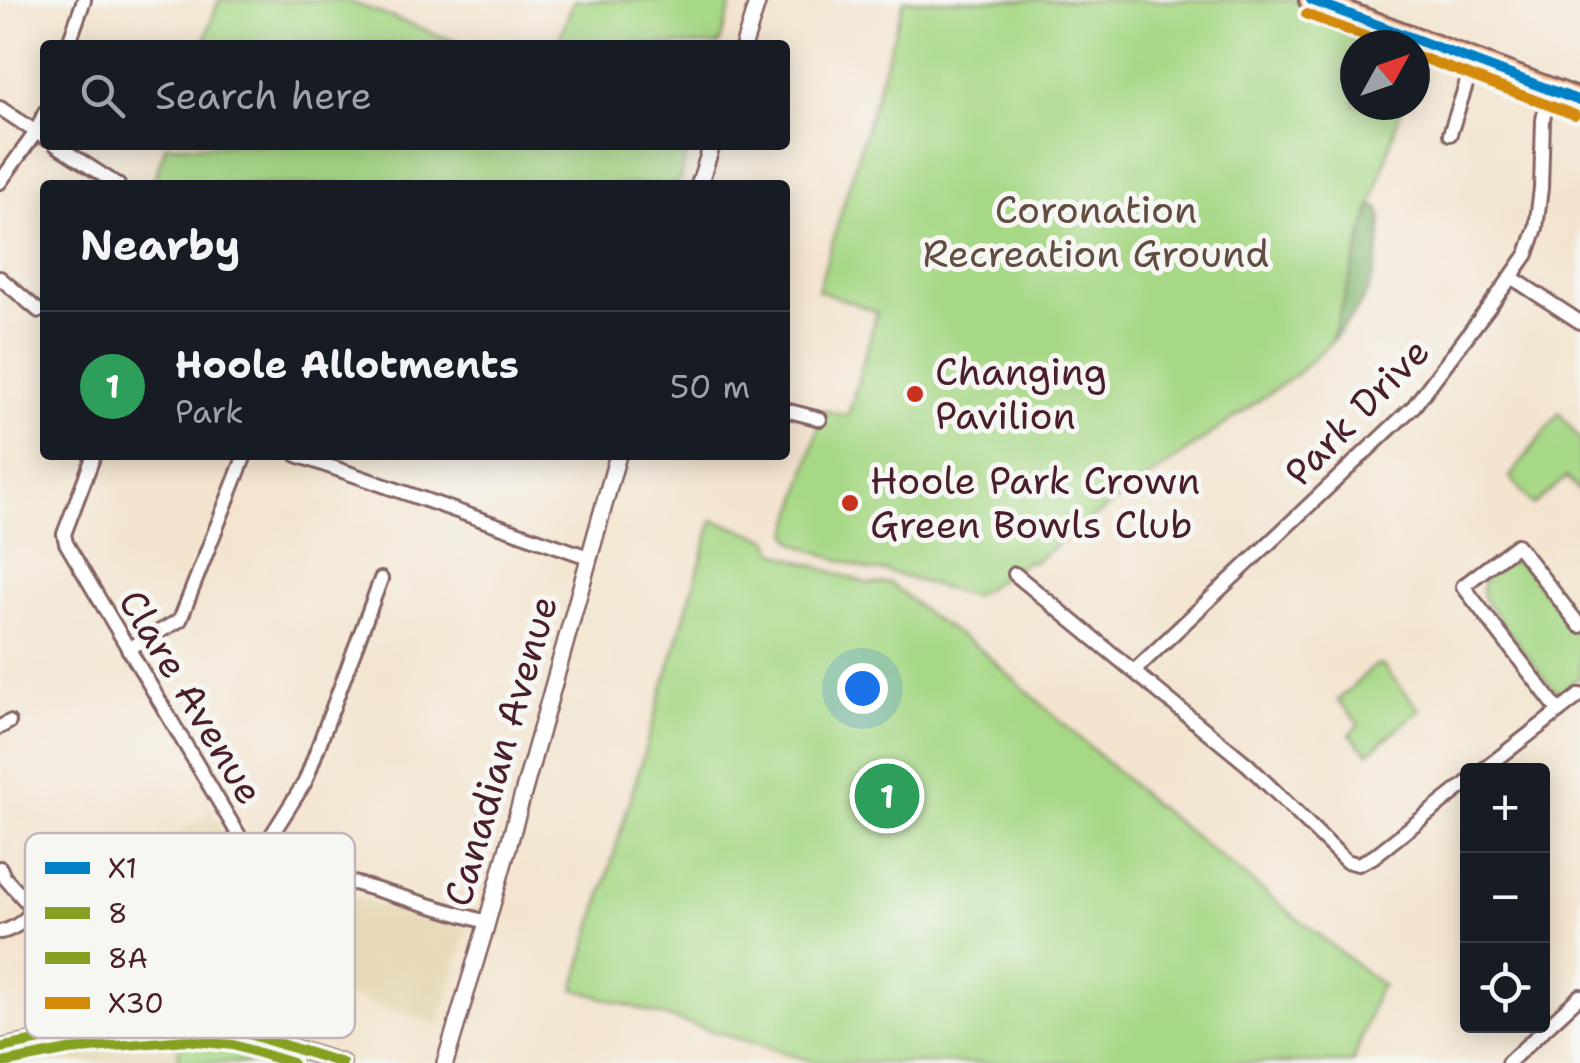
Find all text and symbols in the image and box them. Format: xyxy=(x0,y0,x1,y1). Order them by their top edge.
north arrow xyxy=(1340,30,1430,120)
search box xyxy=(40,40,790,150)
icon: search xyxy=(75,68,130,123)
text: Search here xyxy=(155,70,372,121)
park label: Coronation Recreation Ground xyxy=(923,184,1269,279)
text: Nearby xyxy=(80,217,240,273)
street label: Park Drive xyxy=(1273,326,1440,497)
text: Hoole Allotments xyxy=(175,339,519,390)
place label: Changing Pavilion xyxy=(935,346,1107,441)
text: 1 xyxy=(105,365,120,408)
text: 50 m xyxy=(670,365,750,408)
marker: Changing Pavilion xyxy=(904,383,926,405)
text: Park xyxy=(175,390,244,433)
place label: Hoole Park Crown Green Bowls Club xyxy=(870,455,1200,550)
marker: Hoole Park Crown Green Bowls Club xyxy=(839,492,861,514)
street label: Clare Avenue xyxy=(107,580,276,814)
street label: Canadian Avenue xyxy=(432,590,569,912)
your location xyxy=(837,663,888,714)
pin: 1 xyxy=(854,758,920,834)
map controls xyxy=(1460,763,1550,1033)
button: + xyxy=(1460,763,1550,853)
legend xyxy=(25,833,355,1038)
text: X1 xyxy=(108,849,137,887)
button: − xyxy=(1460,853,1550,943)
text: 8 xyxy=(108,894,128,932)
text: 8A xyxy=(108,939,148,977)
button: locate xyxy=(1460,943,1550,1033)
text: X30 xyxy=(108,984,164,1022)

